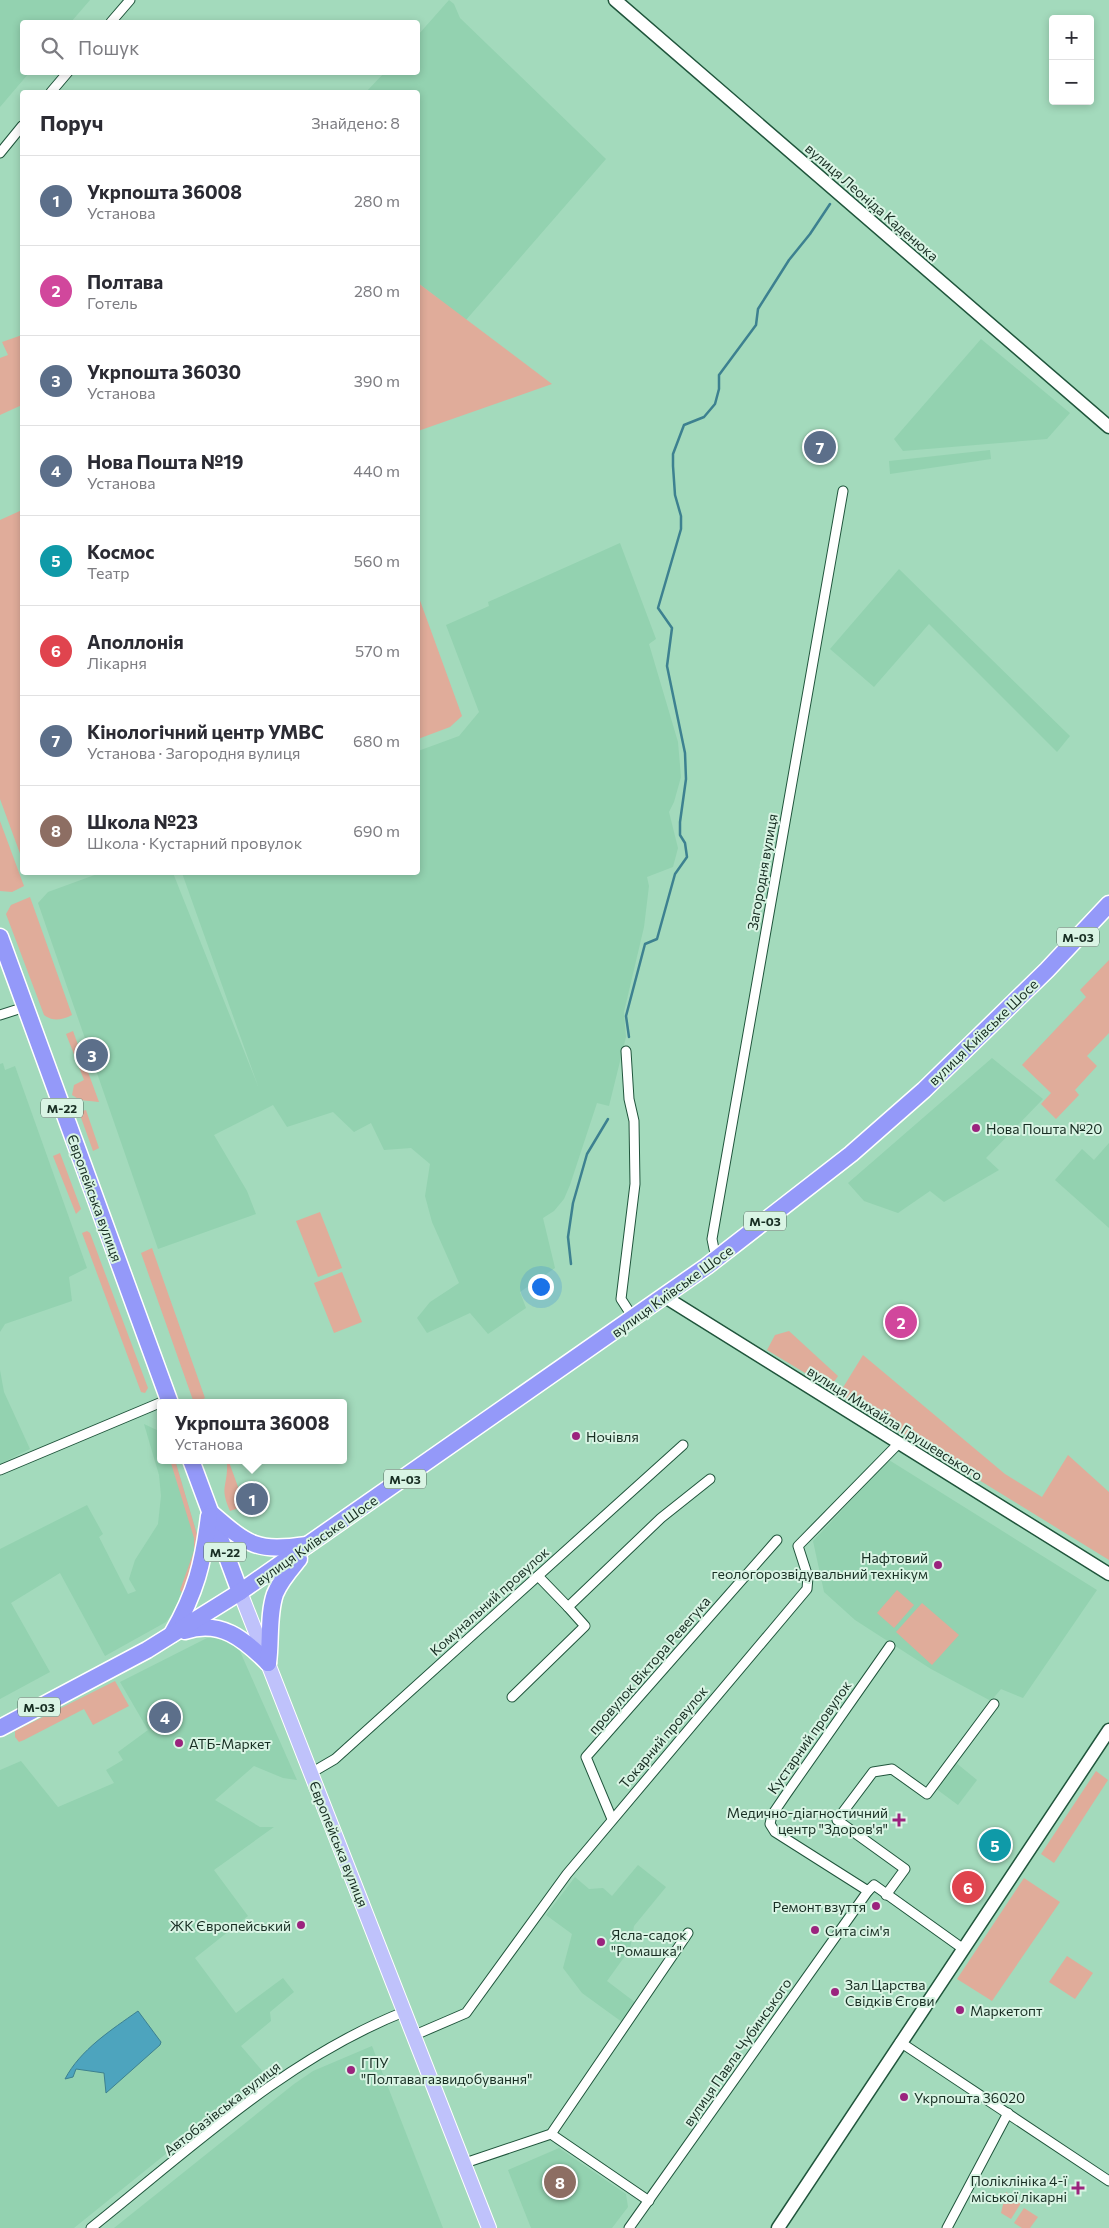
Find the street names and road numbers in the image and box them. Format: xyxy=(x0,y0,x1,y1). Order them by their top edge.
street label: вулиця Леоніда Каденюка xyxy=(802,140,942,264)
street label: Загородня вулиця xyxy=(743,812,781,932)
road number: М-03 xyxy=(1057,928,1099,946)
street label: вулиця Київське Шосе xyxy=(925,975,1041,1089)
road number: М-22 xyxy=(41,1098,83,1118)
street label: Європейська вулиця xyxy=(64,1132,126,1264)
road number: М-03 xyxy=(744,1212,786,1230)
street label: вулиця Київське Шосе xyxy=(608,1241,736,1341)
street label: вулиця Михайла Грушевського xyxy=(804,1362,986,1484)
road number: М-03 xyxy=(384,1470,426,1488)
street label: вулиця Київське Шосе xyxy=(252,1491,380,1589)
road number: М-22 xyxy=(204,1542,246,1561)
street label: Комунальний провулок xyxy=(426,1543,552,1659)
street label: провулок Віктора Ревегука xyxy=(584,1593,714,1737)
street label: Кустарний провулок xyxy=(764,1677,855,1797)
street label: Токарний провулок xyxy=(615,1682,711,1792)
road number: М-03 xyxy=(18,1698,60,1716)
street label: Європейська вулиця xyxy=(306,1779,372,1909)
street label: вулиця Павла Чубинського xyxy=(679,1975,795,2129)
street label: Автобазівська вулиця xyxy=(160,2057,284,2159)

